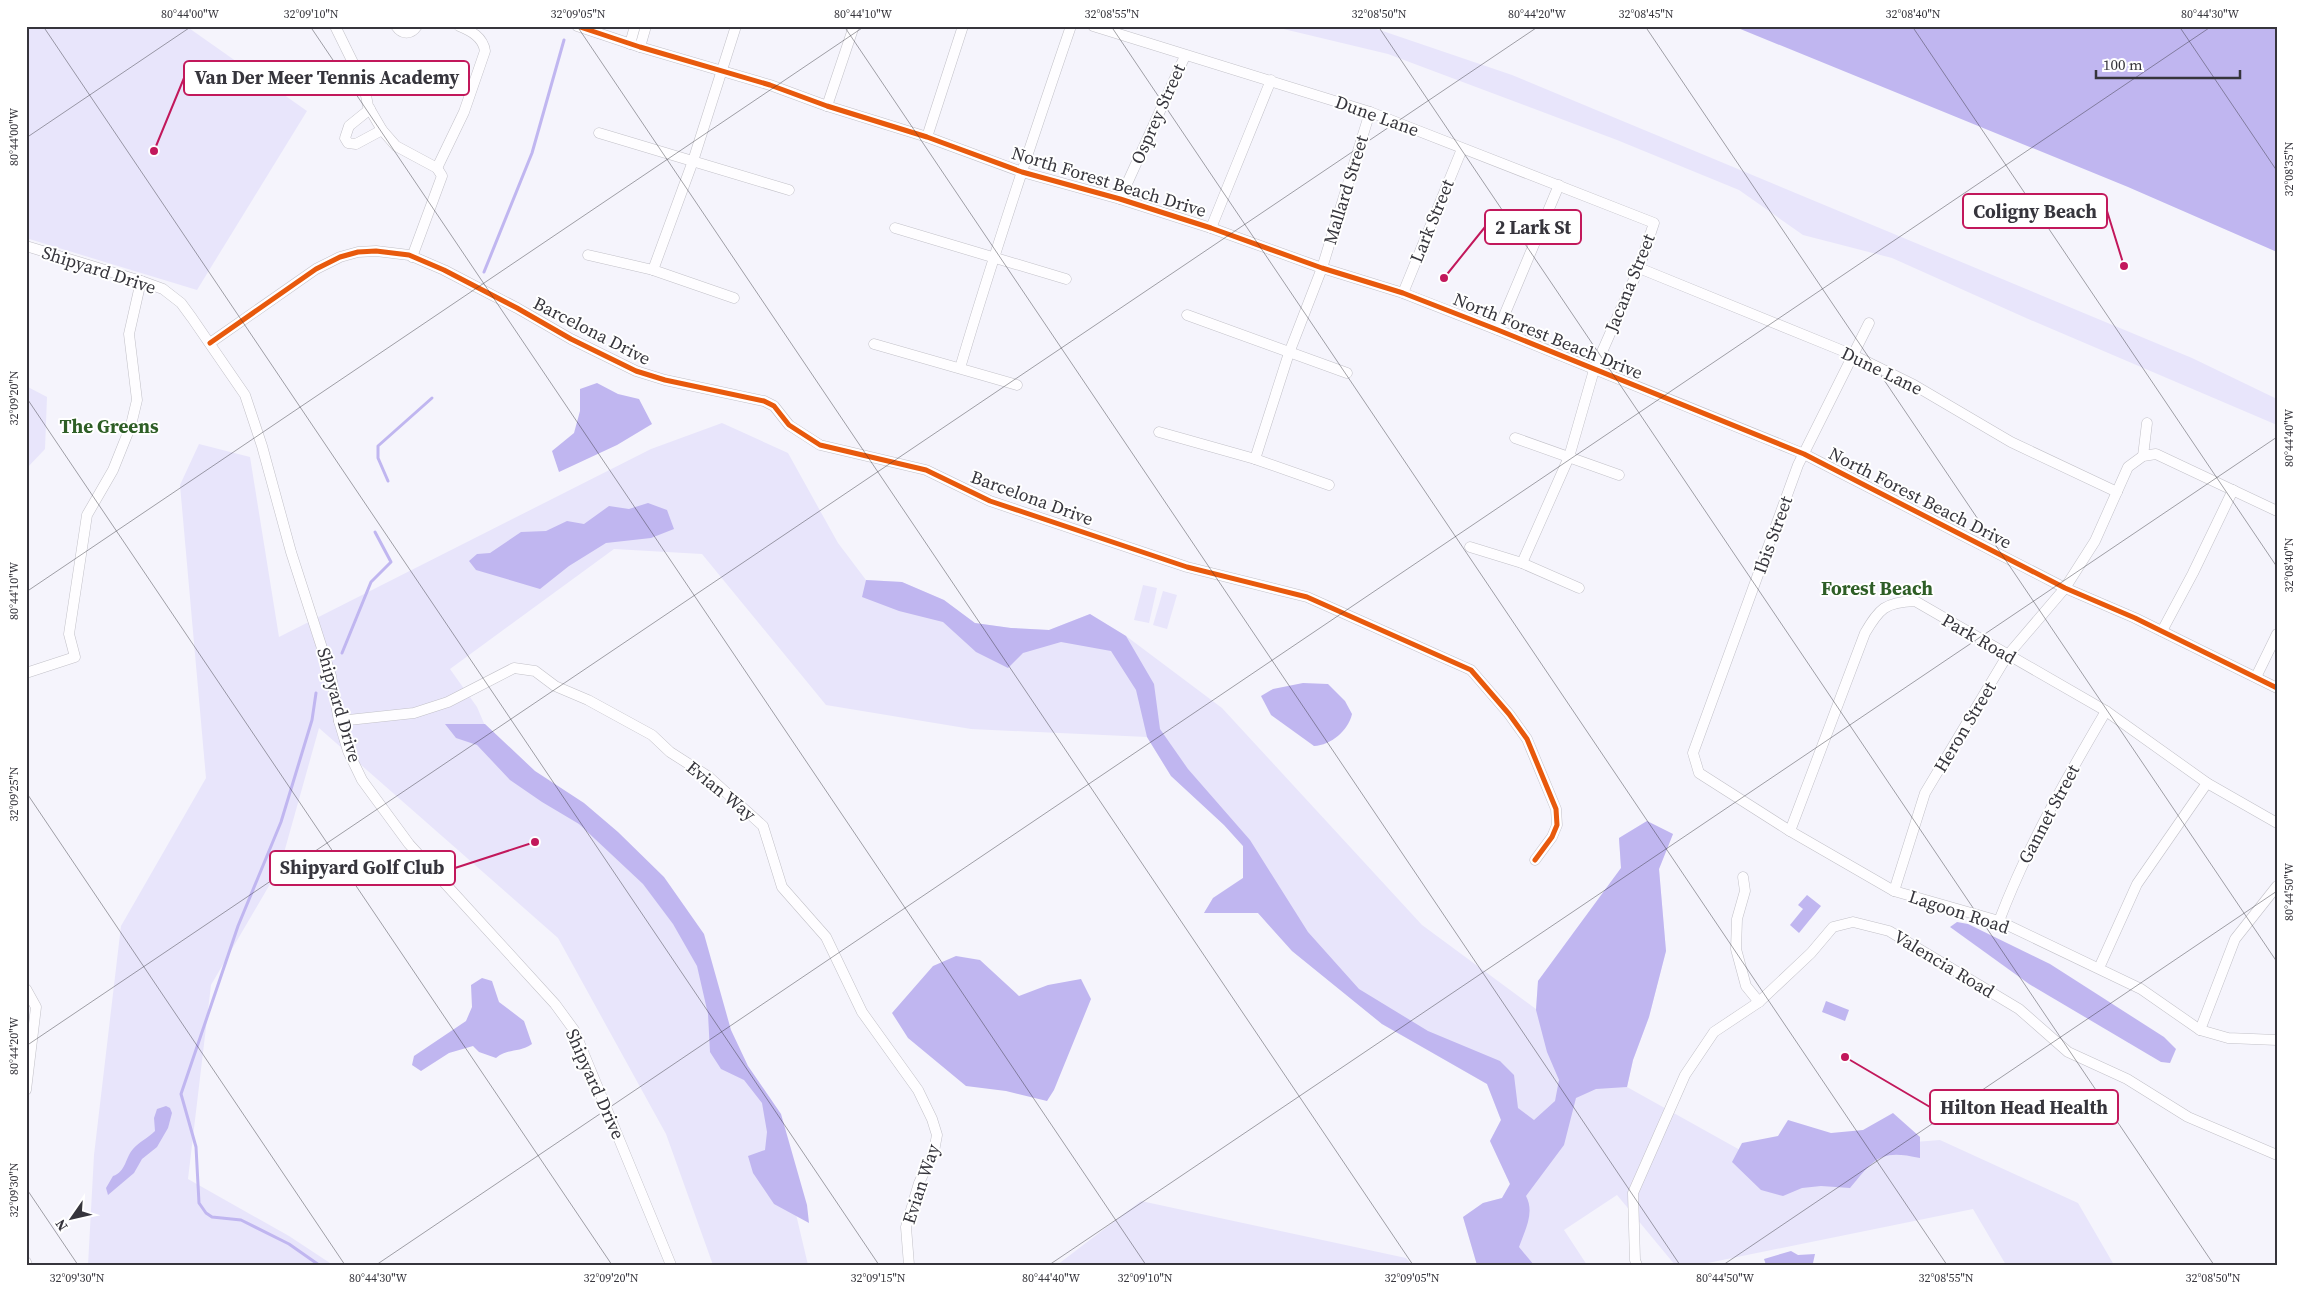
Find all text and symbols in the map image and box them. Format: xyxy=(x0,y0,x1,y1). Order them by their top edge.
text: 80°44'00"W xyxy=(161,6,219,22)
text: 32°09'10"N xyxy=(283,6,339,22)
text: 32°09'05"N xyxy=(550,6,606,22)
text: 80°44'10"W xyxy=(834,6,892,22)
text: 32°08'55"N xyxy=(1084,6,1140,22)
text: 32°08'50"N xyxy=(1351,6,1407,22)
text: 80°44'20"W xyxy=(1508,6,1566,22)
text: 32°08'45"N xyxy=(1618,6,1674,22)
text: 32°08'40"N xyxy=(1885,6,1941,22)
text: 80°44'30"W xyxy=(2181,6,2239,22)
scale bar xyxy=(2096,48,2239,80)
text: 100 m xyxy=(2103,54,2143,75)
street label: Osprey Street xyxy=(1124,60,1191,168)
callout: Van Der Meer Tennis Academy xyxy=(184,61,469,95)
text: Van Der Meer Tennis Academy xyxy=(195,64,460,90)
street label: Dune Lane xyxy=(1332,89,1423,142)
text: 80°44'00"W xyxy=(6,108,22,166)
street label: Mallard Street xyxy=(1317,132,1374,248)
street label: North Forest Beach Drive xyxy=(1009,140,1209,223)
text: 32°08'35"N xyxy=(2281,141,2297,197)
street label: Lark Street xyxy=(1404,175,1460,266)
callout: Coligny Beach xyxy=(1963,194,2107,228)
text: Coligny Beach xyxy=(1973,198,2097,224)
callout: 2 Lark St xyxy=(1485,210,1581,244)
text: 2 Lark St xyxy=(1495,214,1571,240)
street label: Jacana Street xyxy=(1598,230,1661,337)
street label: Shipyard Drive xyxy=(39,239,159,300)
street label: North Forest Beach Drive xyxy=(1450,286,1647,385)
street label: Barcelona Drive xyxy=(529,290,655,371)
street label: Dune Lane xyxy=(1837,340,1927,401)
text: 32°09'20"N xyxy=(6,370,22,426)
text: 80°44'40"W xyxy=(2281,409,2297,467)
district label: The Greens xyxy=(59,413,159,439)
street label: North Forest Beach Drive xyxy=(1824,441,2016,555)
street label: Barcelona Drive xyxy=(968,464,1097,531)
street label: Ibis Street xyxy=(1747,492,1798,577)
text: 32°08'40"N xyxy=(2281,537,2297,593)
text: 80°44'10"W xyxy=(6,562,22,620)
district label: Forest Beach xyxy=(1821,575,1933,601)
street label: Park Road xyxy=(1938,607,2021,670)
street label: Shipyard Drive xyxy=(311,644,368,765)
street label: Heron Street xyxy=(1928,676,2002,777)
street label: Evian Way xyxy=(681,755,762,827)
street label: Gannet Street xyxy=(2012,760,2085,868)
text: 32°09'25"N xyxy=(6,766,22,822)
callout: Shipyard Golf Club xyxy=(270,851,455,885)
text: Shipyard Golf Club xyxy=(280,854,445,880)
text: 80°44'50"W xyxy=(2281,863,2297,921)
street label: Lagoon Road xyxy=(1906,883,2013,940)
street label: Valencia Road xyxy=(1889,924,1999,1004)
text: 80°44'20"W xyxy=(6,1017,22,1075)
street label: Shipyard Drive xyxy=(560,1025,631,1143)
callout: Hilton Head Health xyxy=(1930,1090,2118,1124)
text: Hilton Head Health xyxy=(1940,1094,2108,1120)
street label: Evian Way xyxy=(896,1140,945,1227)
text: 32°09'30"N xyxy=(6,1162,22,1218)
north arrow xyxy=(48,1194,98,1244)
text: N xyxy=(50,1215,72,1235)
text: 32°09'30"N xyxy=(49,1270,105,1286)
text: 80°44'30"W xyxy=(349,1270,407,1286)
text: 32°09'20"N xyxy=(583,1270,639,1286)
text: 32°09'15"N xyxy=(850,1270,906,1286)
text: 80°44'40"W xyxy=(1022,1270,1080,1286)
text: 32°09'10"N xyxy=(1117,1270,1173,1286)
text: 32°09'05"N xyxy=(1384,1270,1440,1286)
text: 80°44'50"W xyxy=(1696,1270,1754,1286)
text: 32°08'55"N xyxy=(1918,1270,1974,1286)
text: 32°08'50"N xyxy=(2185,1270,2241,1286)

